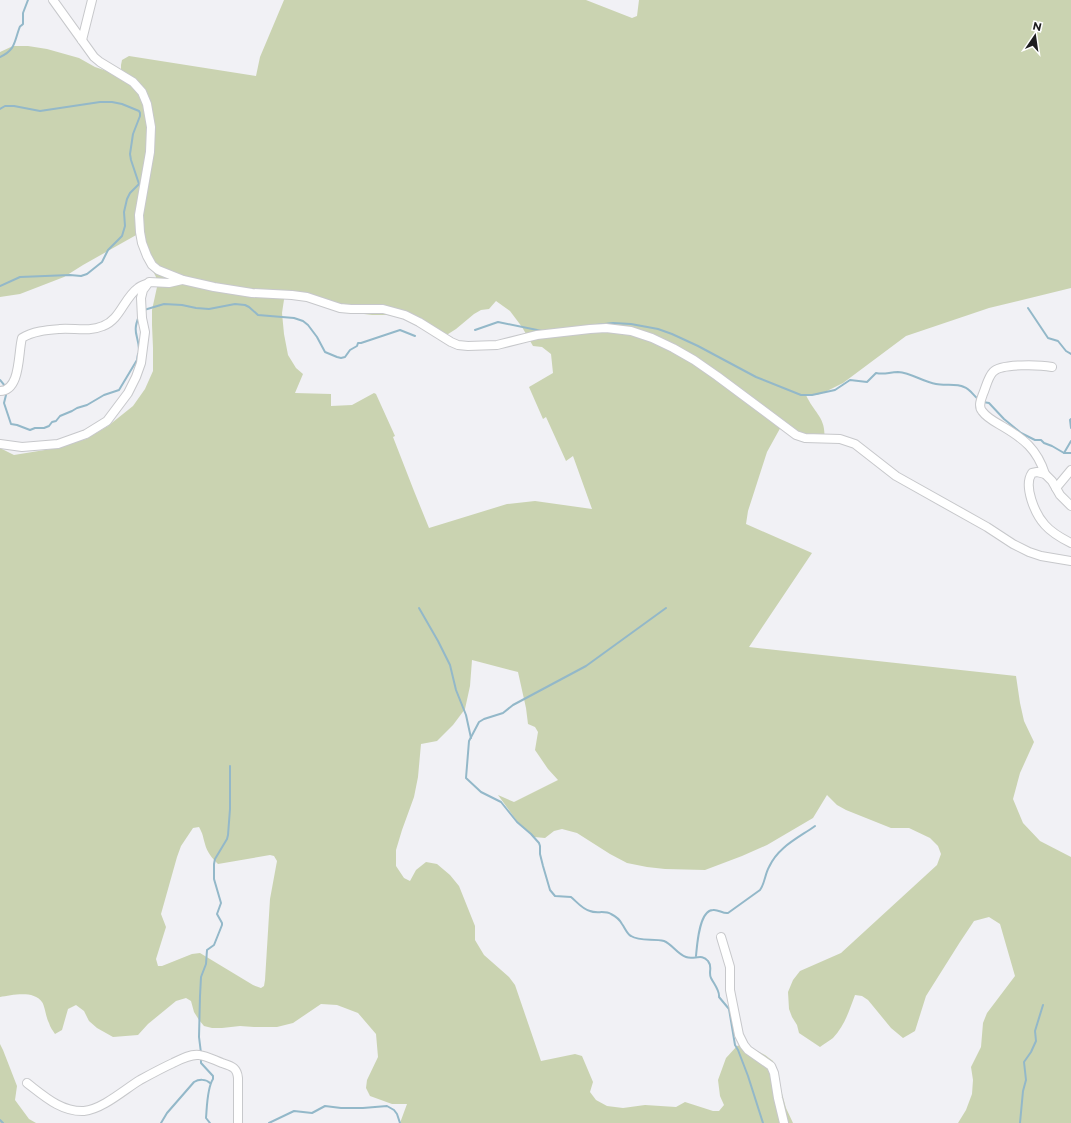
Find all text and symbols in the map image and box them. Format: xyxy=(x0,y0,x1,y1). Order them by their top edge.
north arrow xyxy=(1015,16,1055,56)
text: N xyxy=(1031,18,1043,34)

